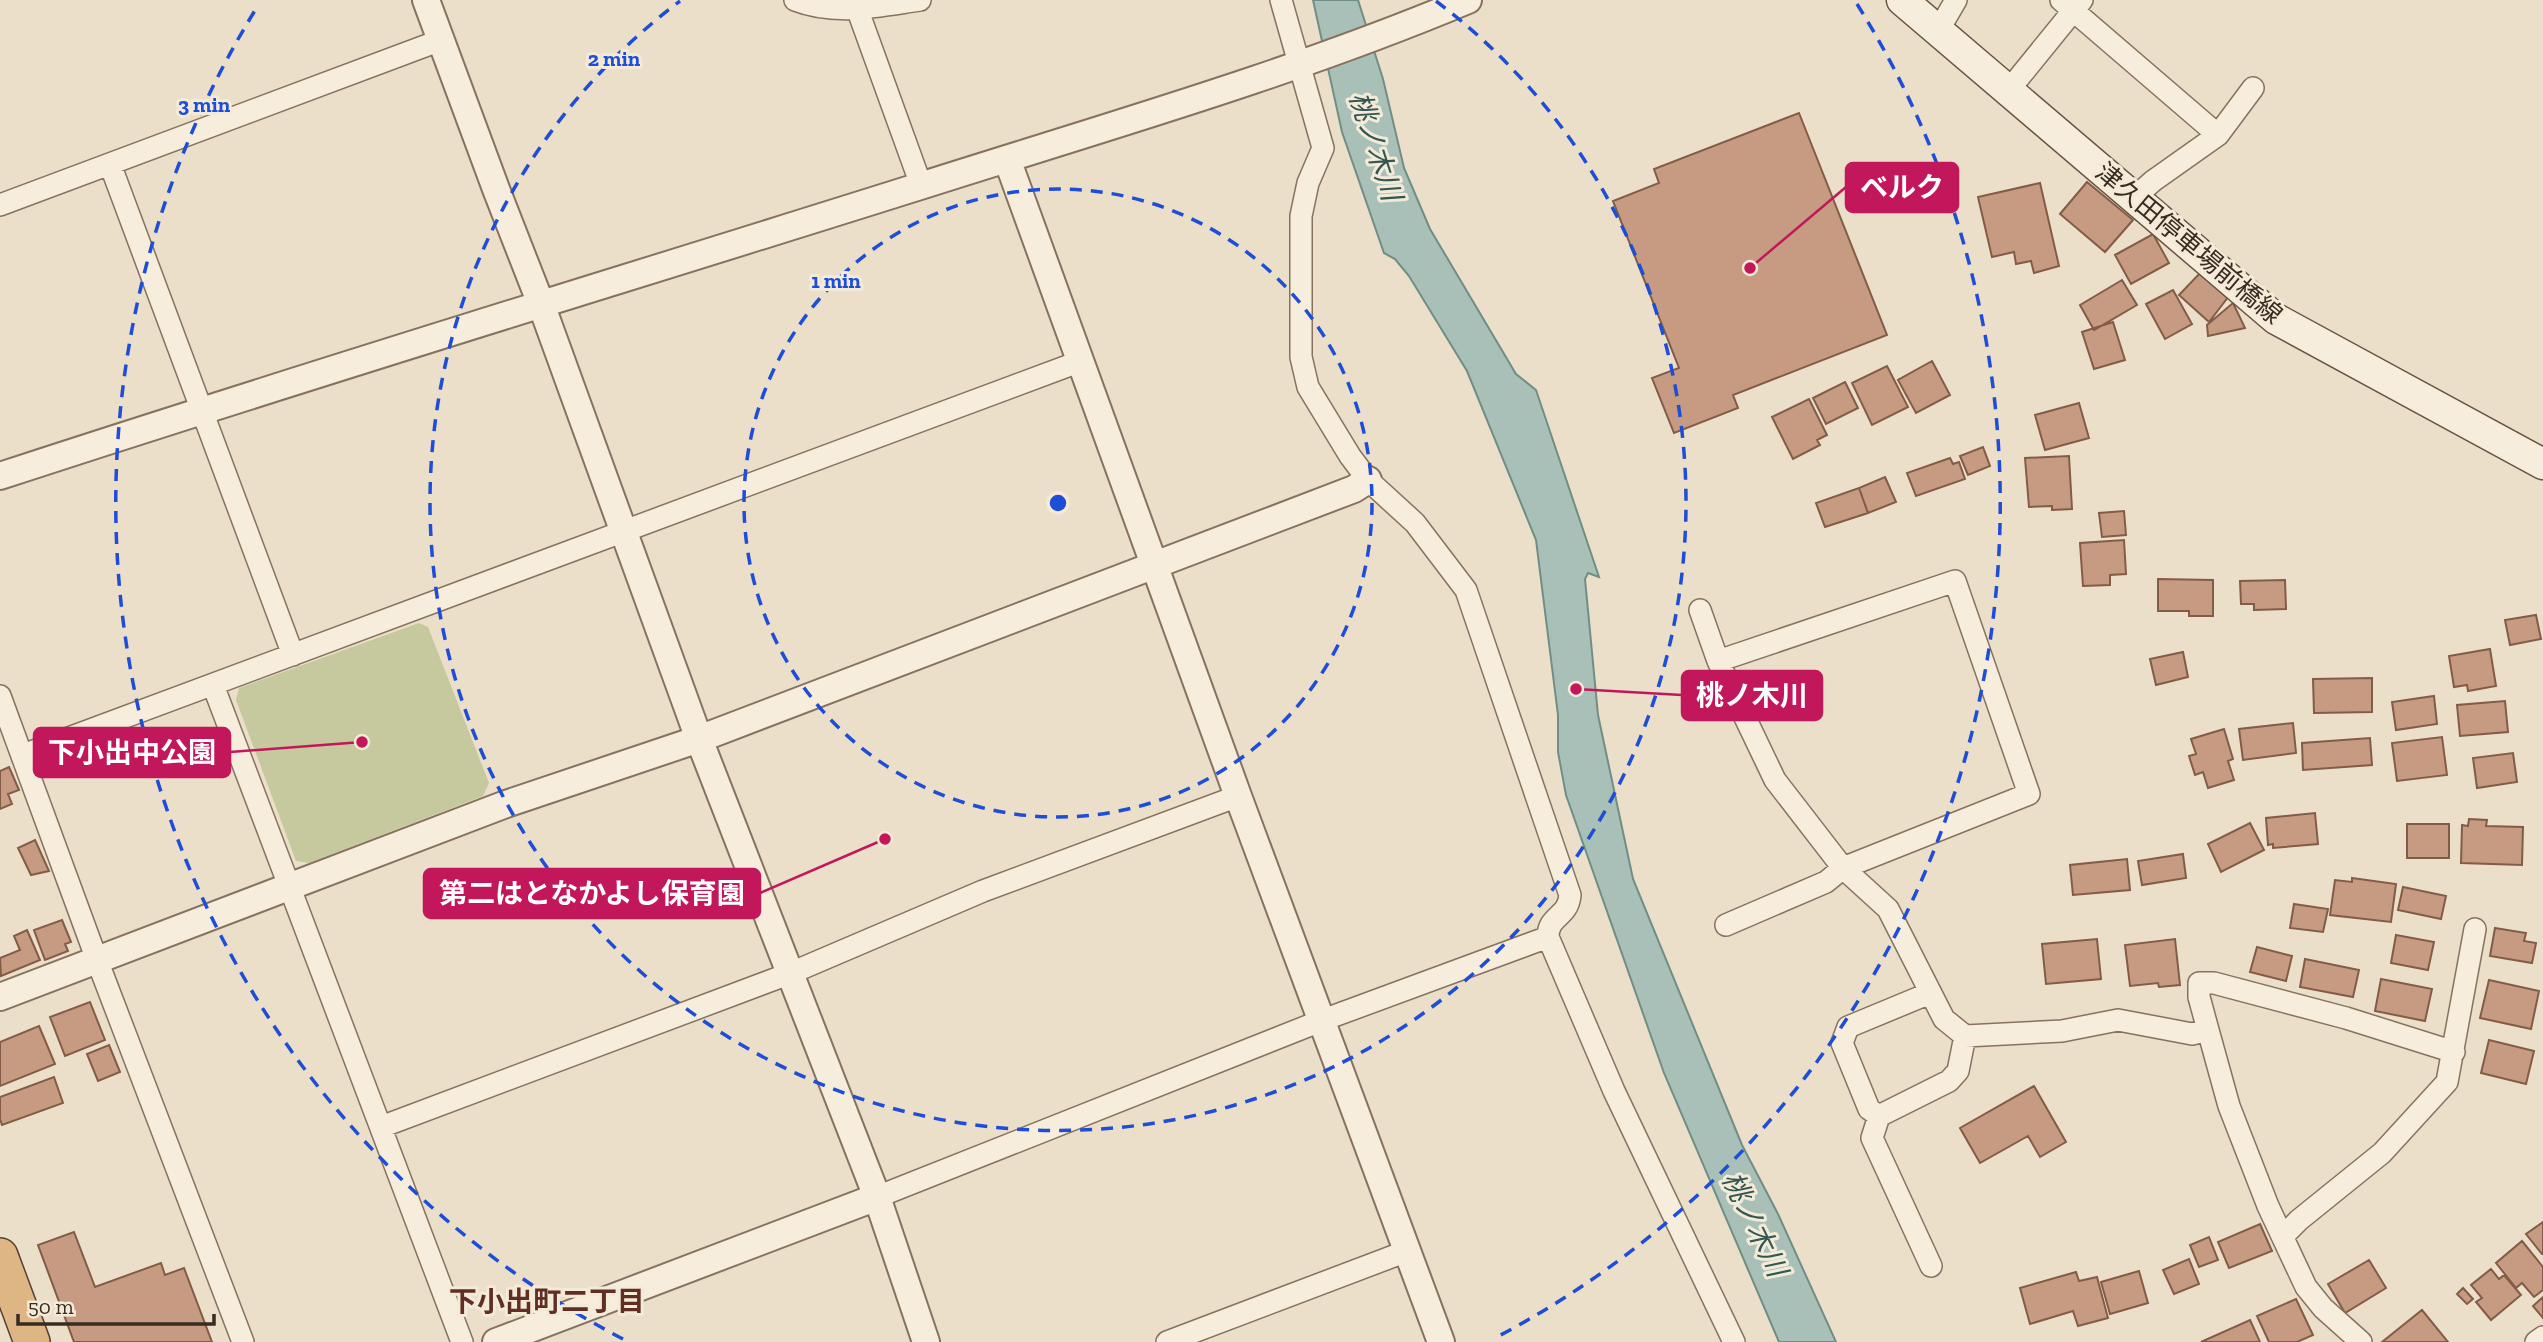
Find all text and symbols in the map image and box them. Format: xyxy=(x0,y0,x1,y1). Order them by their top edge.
text: 2 min xyxy=(588,46,641,71)
water label: 桃ノ木川 xyxy=(1343,88,1409,207)
text: 3 min xyxy=(178,92,231,117)
street label: 津久田停車場前橋線 xyxy=(2089,156,2289,330)
callout: ベルク xyxy=(1846,163,1958,212)
text: ベルク xyxy=(1860,171,1944,204)
text: 1 min xyxy=(811,268,861,293)
centre of rings xyxy=(1046,491,1070,515)
callout: 桃ノ木川 xyxy=(1682,671,1822,720)
text: 桃ノ木川 xyxy=(1696,679,1808,712)
callout: 下小出中公園 xyxy=(34,728,230,777)
text: 下小出中公園 xyxy=(48,736,216,769)
callout: 第二はとなかよし保育園 xyxy=(424,869,760,918)
text: 第二はとなかよし保育園 xyxy=(439,877,745,910)
water label: 桃ノ木川 xyxy=(1715,1167,1795,1284)
scale bar xyxy=(18,1282,214,1326)
district label: 下小出町二丁目 xyxy=(449,1285,645,1318)
text: 50 m xyxy=(28,1294,74,1319)

